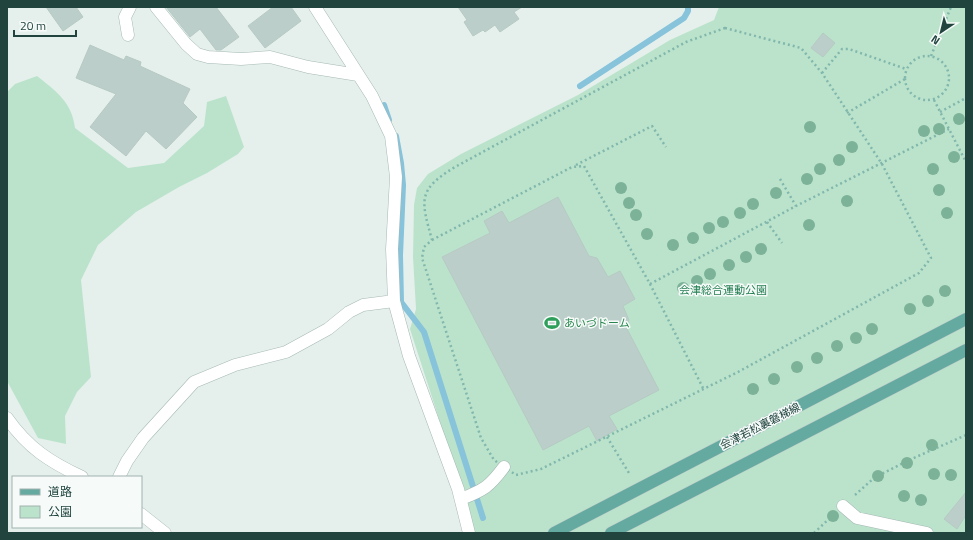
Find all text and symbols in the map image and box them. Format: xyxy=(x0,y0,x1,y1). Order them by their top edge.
scale bar xyxy=(14,12,76,38)
north arrow xyxy=(921,12,961,52)
text: 20 m xyxy=(20,16,46,35)
text: N xyxy=(928,31,943,49)
park label: 会津総合運動公園 xyxy=(679,282,767,298)
sports icon: あいづドーム xyxy=(543,314,561,332)
place label: あいづドーム xyxy=(564,315,630,331)
street label: 会津若松裏磐梯線 xyxy=(717,399,803,453)
legend xyxy=(12,476,142,528)
text: 道路 xyxy=(48,482,72,501)
text: 公園 xyxy=(48,502,72,521)

